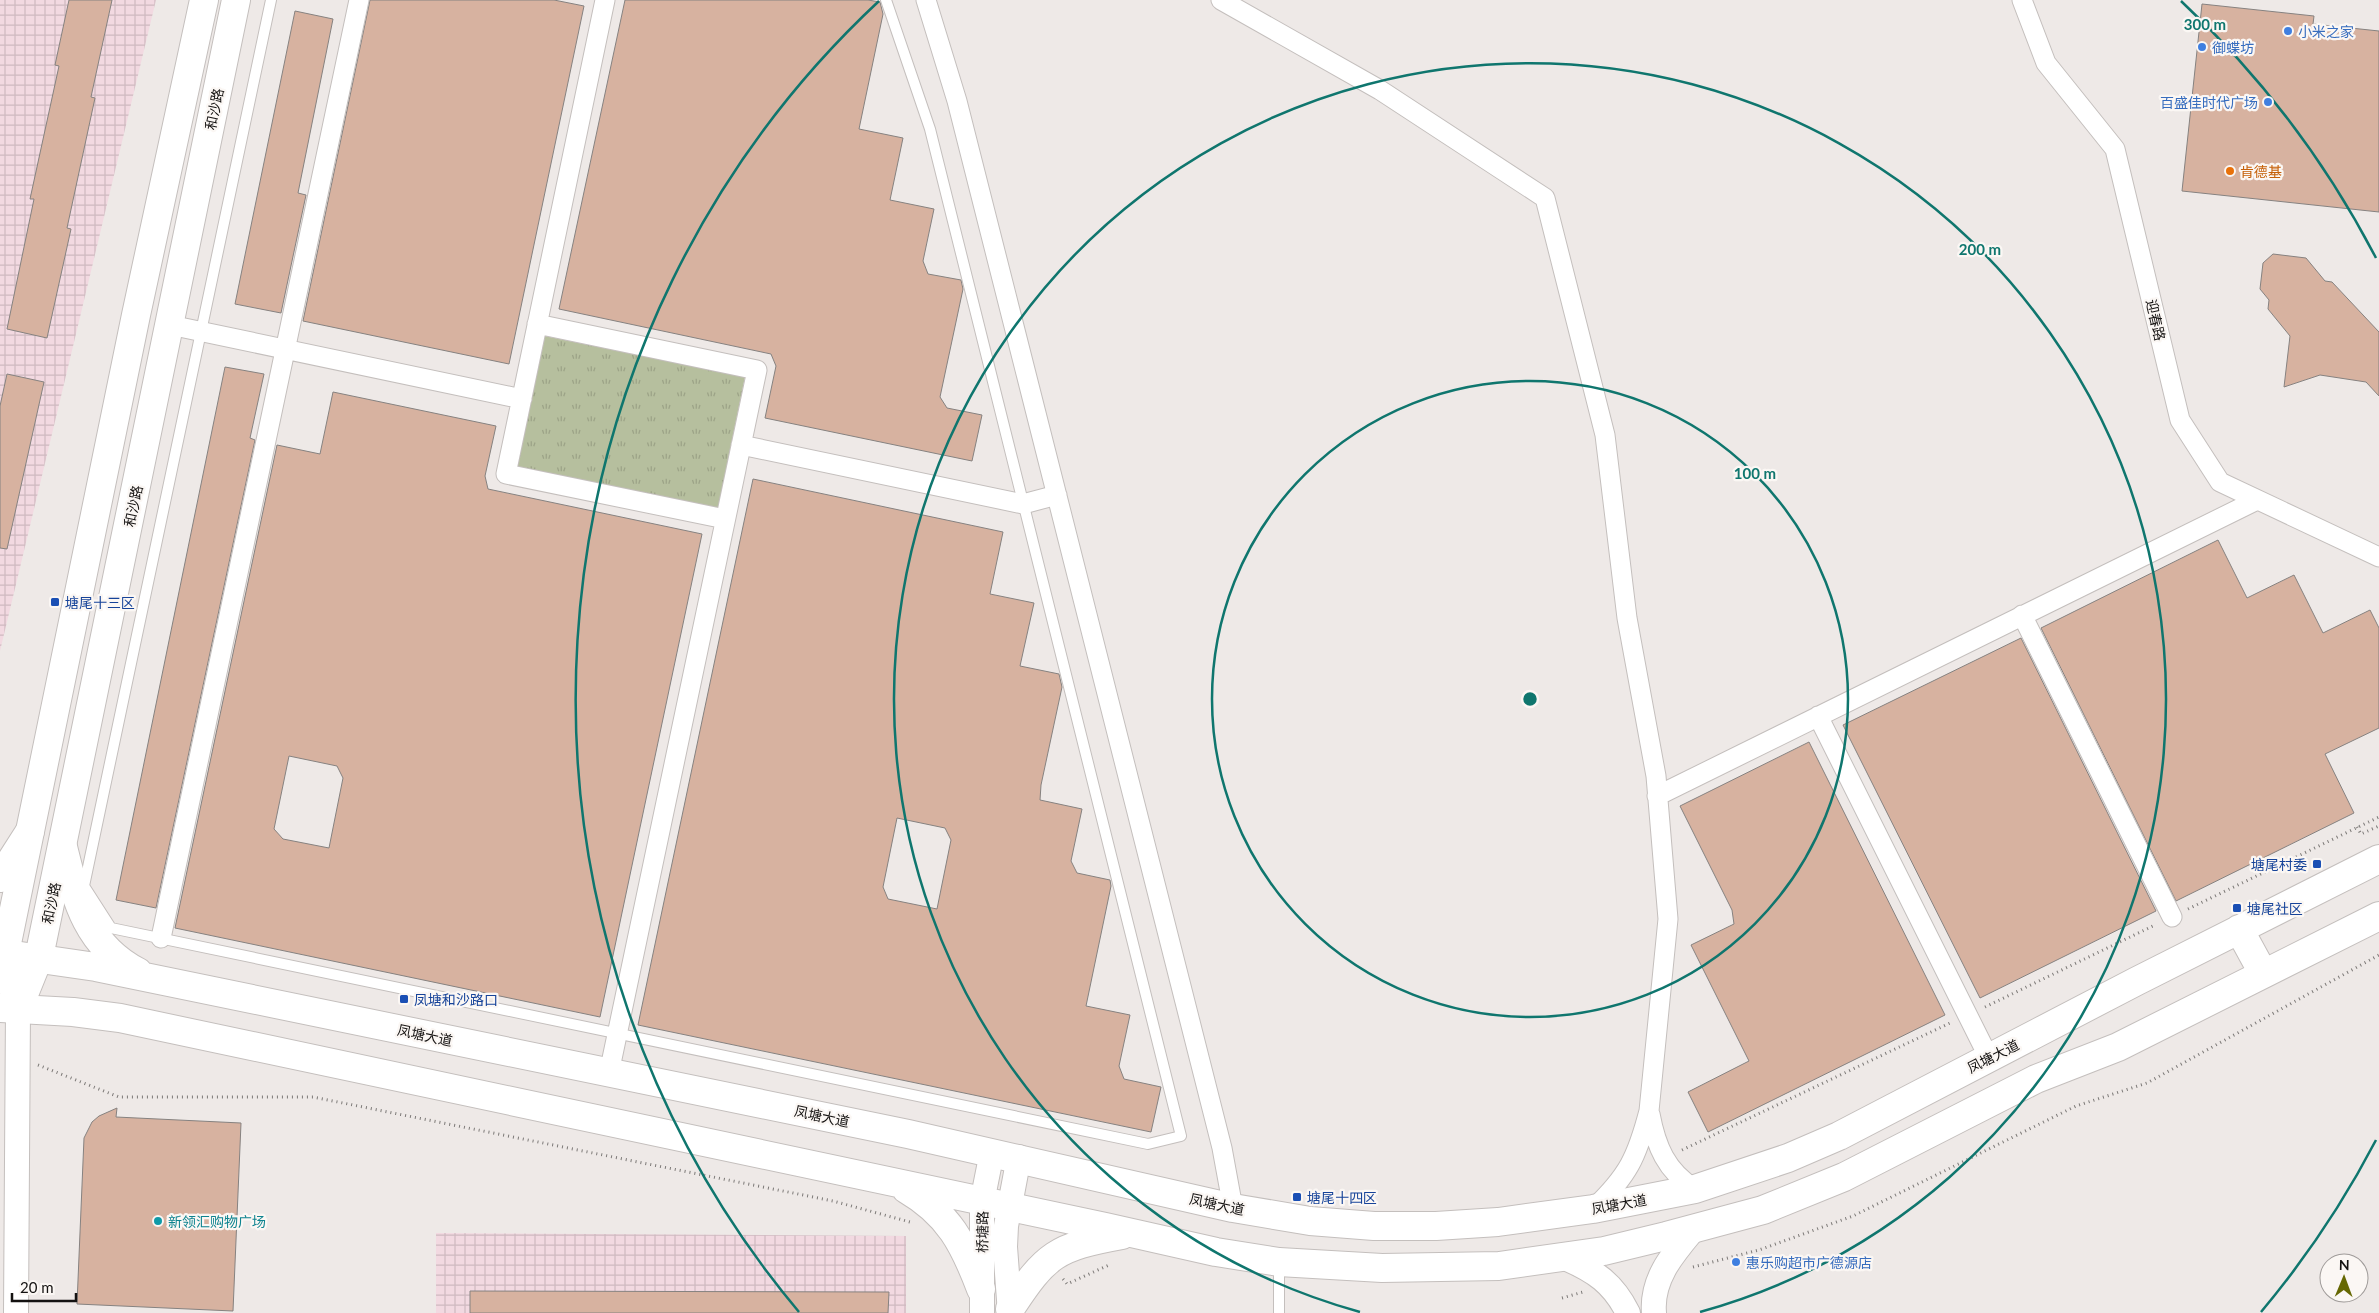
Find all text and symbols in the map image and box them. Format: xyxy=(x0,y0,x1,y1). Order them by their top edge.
text: 300 m xyxy=(2184,15,2226,33)
place label: 小米之家 xyxy=(2298,23,2354,40)
marker: 小米之家 xyxy=(2282,25,2294,37)
place label: 御蝶坊 xyxy=(2212,39,2254,56)
marker: 御蝶坊 xyxy=(2196,41,2208,53)
street label: 和沙路 xyxy=(201,87,227,131)
place label: 百盛佳时代广场 xyxy=(2160,94,2258,111)
marker: 百盛佳时代广场 xyxy=(2262,96,2274,108)
place label: 肯德基 xyxy=(2240,163,2282,180)
marker: 肯德基 xyxy=(2224,165,2236,177)
text: 200 m xyxy=(1959,240,2001,258)
street label: 迎春路 xyxy=(2143,298,2169,342)
text: 100 m xyxy=(1734,464,1776,482)
street label: 和沙路 xyxy=(120,484,146,528)
place label: 塘尾十三区 xyxy=(65,594,135,611)
marker: 塘尾十三区 xyxy=(49,596,61,608)
centre of rings xyxy=(1521,690,1539,708)
place label: 塘尾村委 xyxy=(2251,856,2307,873)
marker: 塘尾村委 xyxy=(2311,858,2323,870)
street label: 和沙路 xyxy=(38,881,64,925)
place label: 塘尾社区 xyxy=(2247,900,2303,917)
marker: 塘尾社区 xyxy=(2231,902,2243,914)
place label: 凤塘和沙路口 xyxy=(414,991,498,1008)
marker: 凤塘和沙路口 xyxy=(398,993,410,1005)
street label: 凤塘大道 xyxy=(396,1021,454,1049)
street label: 凤塘大道 xyxy=(1964,1036,2022,1076)
street label: 凤塘大道 xyxy=(793,1102,851,1130)
place label: 塘尾十四区 xyxy=(1307,1189,1377,1206)
street label: 凤塘大道 xyxy=(1188,1190,1246,1218)
marker: 塘尾十四区 xyxy=(1291,1191,1303,1203)
street label: 凤塘大道 xyxy=(1590,1191,1648,1217)
street label: 桥塘路 xyxy=(973,1211,991,1253)
place label: 新领汇购物广场 xyxy=(168,1213,266,1230)
marker: 新领汇购物广场 xyxy=(152,1215,164,1227)
north arrow xyxy=(2319,1253,2369,1303)
place label: 惠乐购超市广德源店 xyxy=(1746,1254,1872,1271)
marker: 惠乐购超市广德源店 xyxy=(1730,1256,1742,1268)
text: N xyxy=(2339,1256,2350,1273)
scale bar xyxy=(12,1270,76,1302)
text: 20 m xyxy=(20,1278,54,1296)

